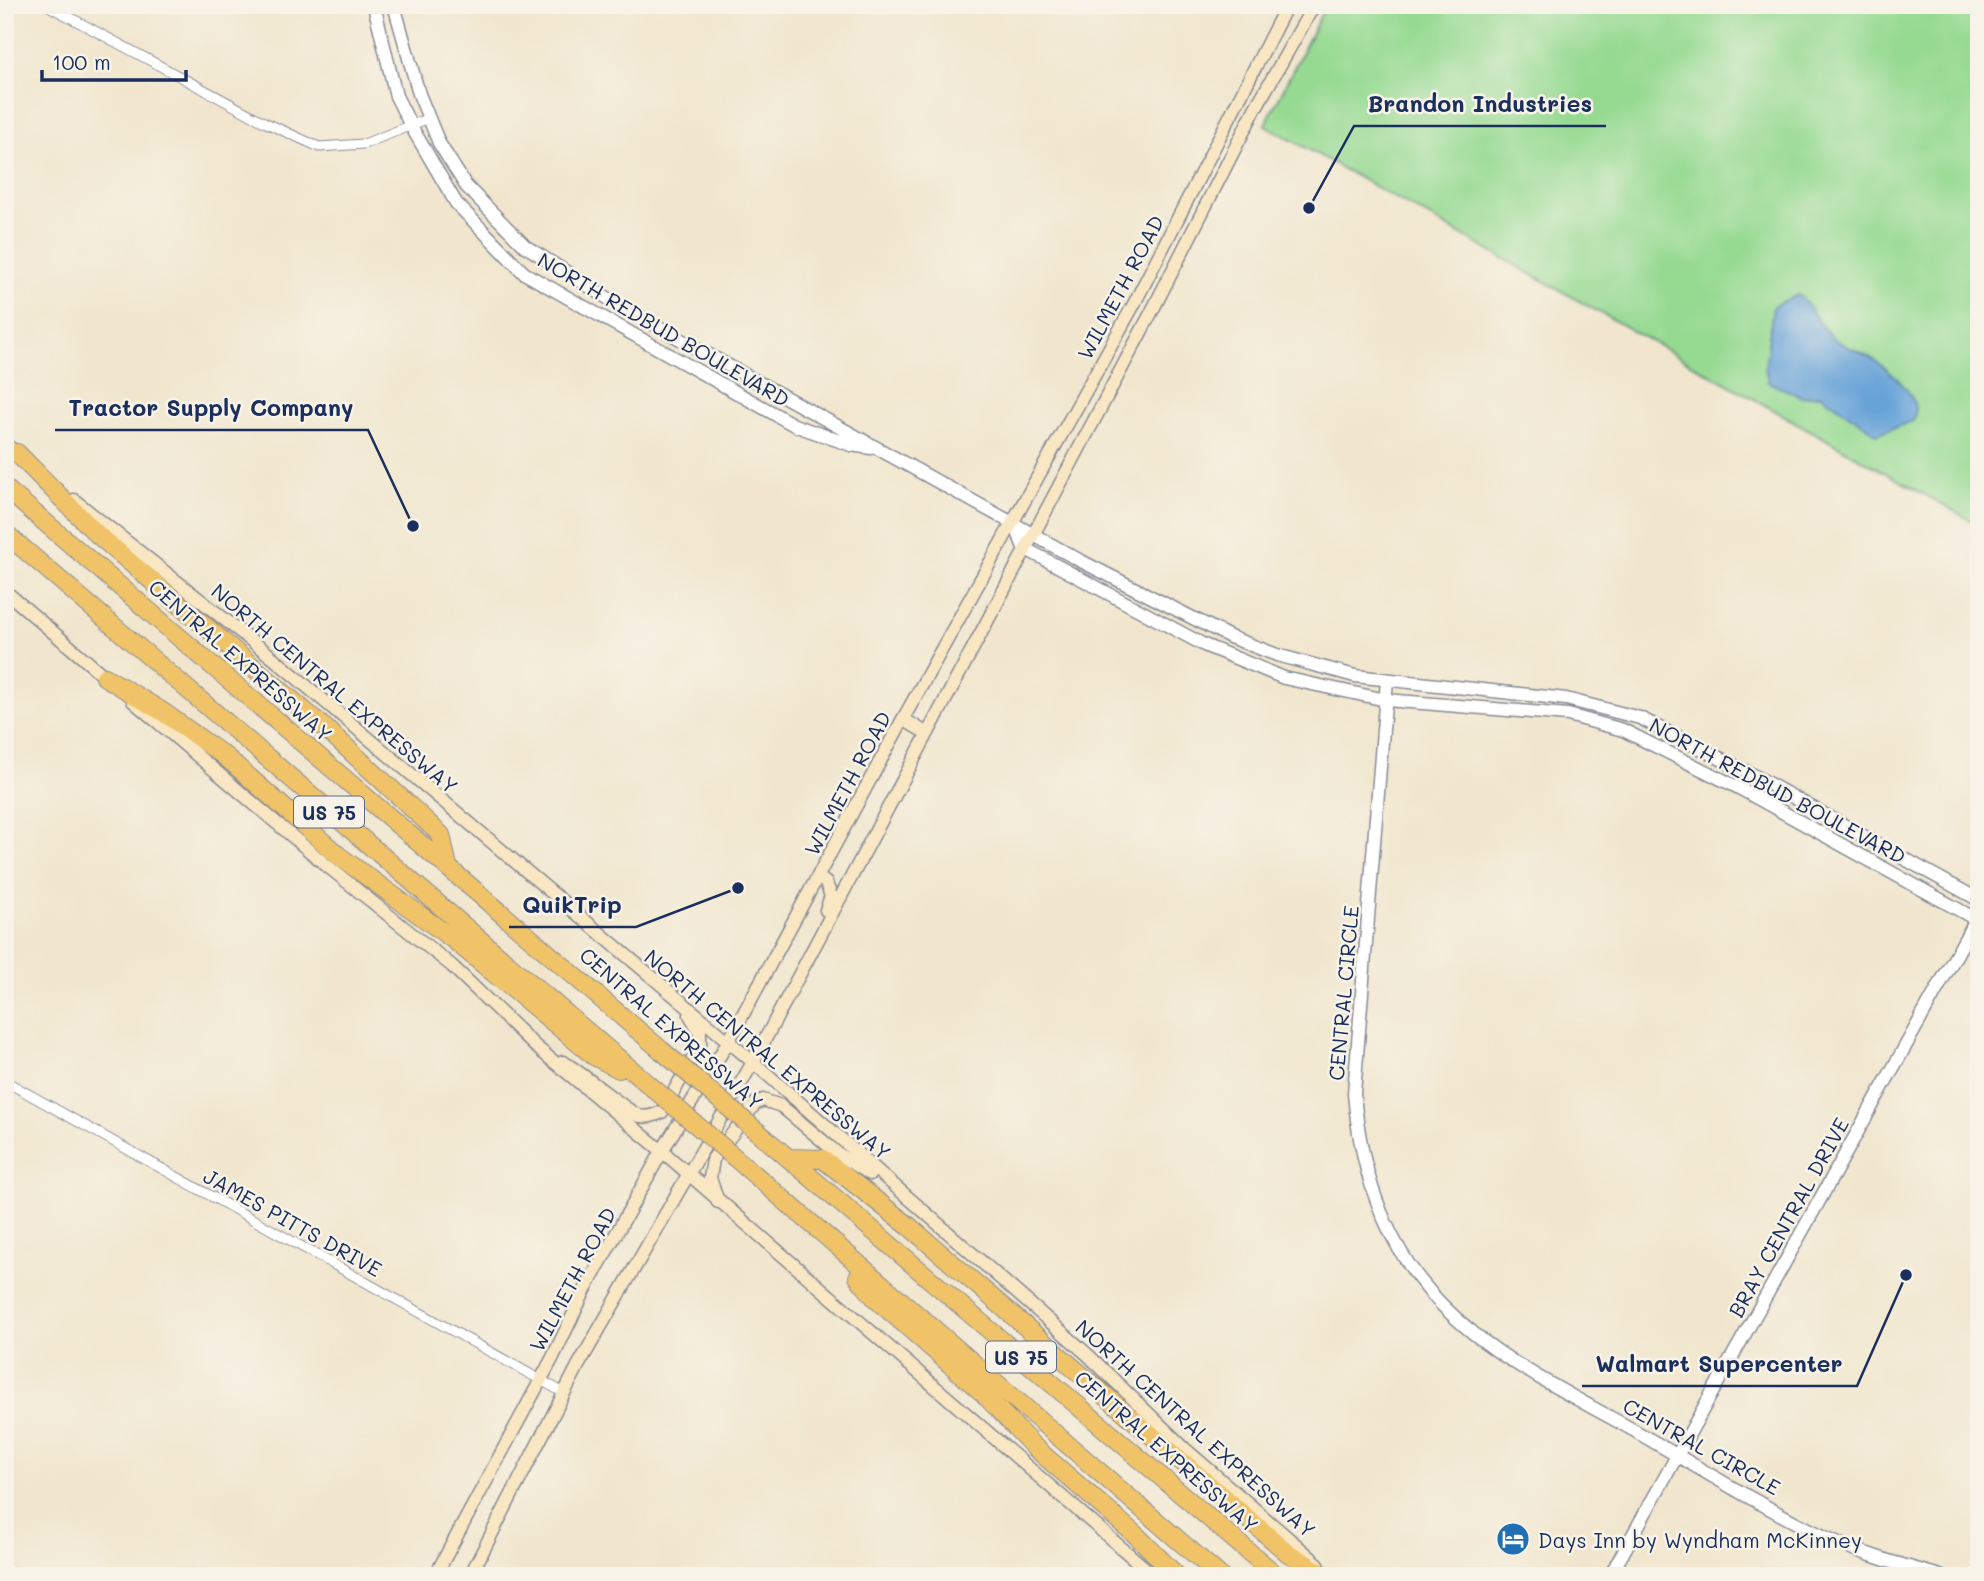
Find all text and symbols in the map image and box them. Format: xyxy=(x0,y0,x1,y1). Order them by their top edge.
scale bar xyxy=(42,38,186,82)
text: 100 m xyxy=(52,48,111,75)
callout: Brandon Industries xyxy=(1354,82,1606,126)
text: Brandon Industries xyxy=(1368,88,1592,118)
street label: WILMETH ROAD xyxy=(1071,210,1169,364)
street label: NORTH REDBUD BOULEVARD xyxy=(533,246,795,412)
callout: Tractor Supply Company xyxy=(55,386,368,430)
text: Tractor Supply Company xyxy=(69,392,353,422)
street label: CENTRAL EXPRESSWAY xyxy=(144,573,338,747)
street label: NORTH CENTRAL EXPRESSWAY xyxy=(206,577,464,799)
street label: WILMETH ROAD xyxy=(798,706,896,860)
street label: NORTH REDBUD BOULEVARD xyxy=(1645,711,1911,869)
road number: US 75 xyxy=(294,796,364,828)
callout: QuikTrip xyxy=(509,883,636,927)
text: QuikTrip xyxy=(522,889,622,919)
street label: CENTRAL CIRCLE xyxy=(1322,904,1364,1082)
street label: CENTRAL EXPRESSWAY xyxy=(575,941,769,1115)
street label: NORTH CENTRAL EXPRESSWAY xyxy=(639,943,897,1165)
street label: BRAY CENTRAL DRIVE xyxy=(1722,1112,1854,1322)
street label: JAMES PITTS DRIVE xyxy=(199,1162,387,1282)
street label: WILMETH ROAD xyxy=(523,1202,621,1356)
street label: NORTH CENTRAL EXPRESSWAY xyxy=(1071,1314,1321,1542)
road number: US 75 xyxy=(986,1342,1056,1372)
callout: Walmart Supercenter xyxy=(1582,1342,1857,1386)
text: Walmart Supercenter xyxy=(1595,1348,1843,1378)
street label: CENTRAL EXPRESSWAY xyxy=(1070,1365,1264,1537)
street label: CENTRAL CIRCLE xyxy=(1619,1392,1785,1500)
hotel icon: Days Inn by Wyndham McKinney xyxy=(1494,1520,1532,1558)
place label: Days Inn by Wyndham McKinney xyxy=(1538,1526,1862,1553)

